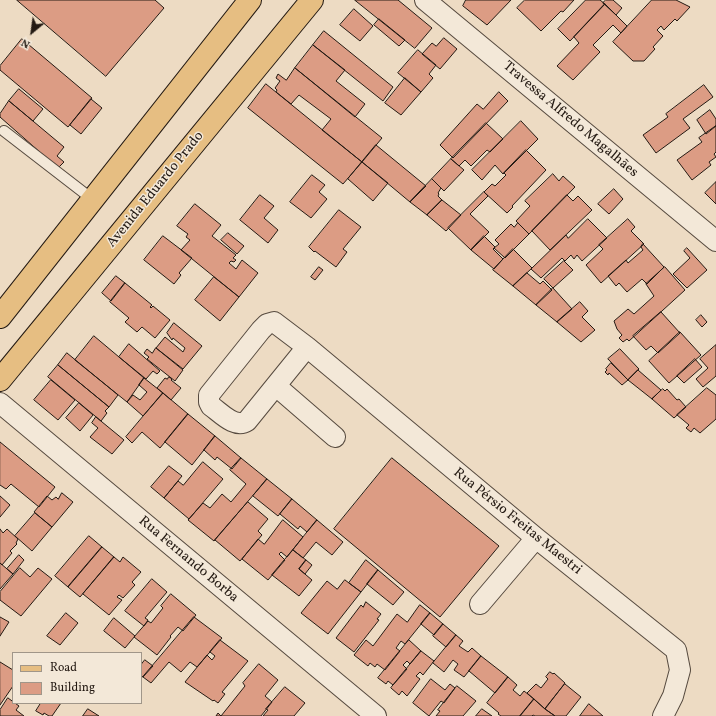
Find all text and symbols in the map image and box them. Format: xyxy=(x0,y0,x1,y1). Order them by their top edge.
north arrow xyxy=(12,12,52,52)
text: N xyxy=(19,34,33,51)
street label: Travessa Alfredo Magalhães xyxy=(499,58,641,182)
street label: Avenida Eduardo Prado xyxy=(104,129,208,251)
street label: Rua Pérsio Freitas Maestri xyxy=(449,465,585,579)
street label: Rua Fernando Borba xyxy=(135,513,241,607)
legend xyxy=(12,652,142,704)
text: Road xyxy=(50,660,77,676)
text: Building xyxy=(50,680,95,696)

